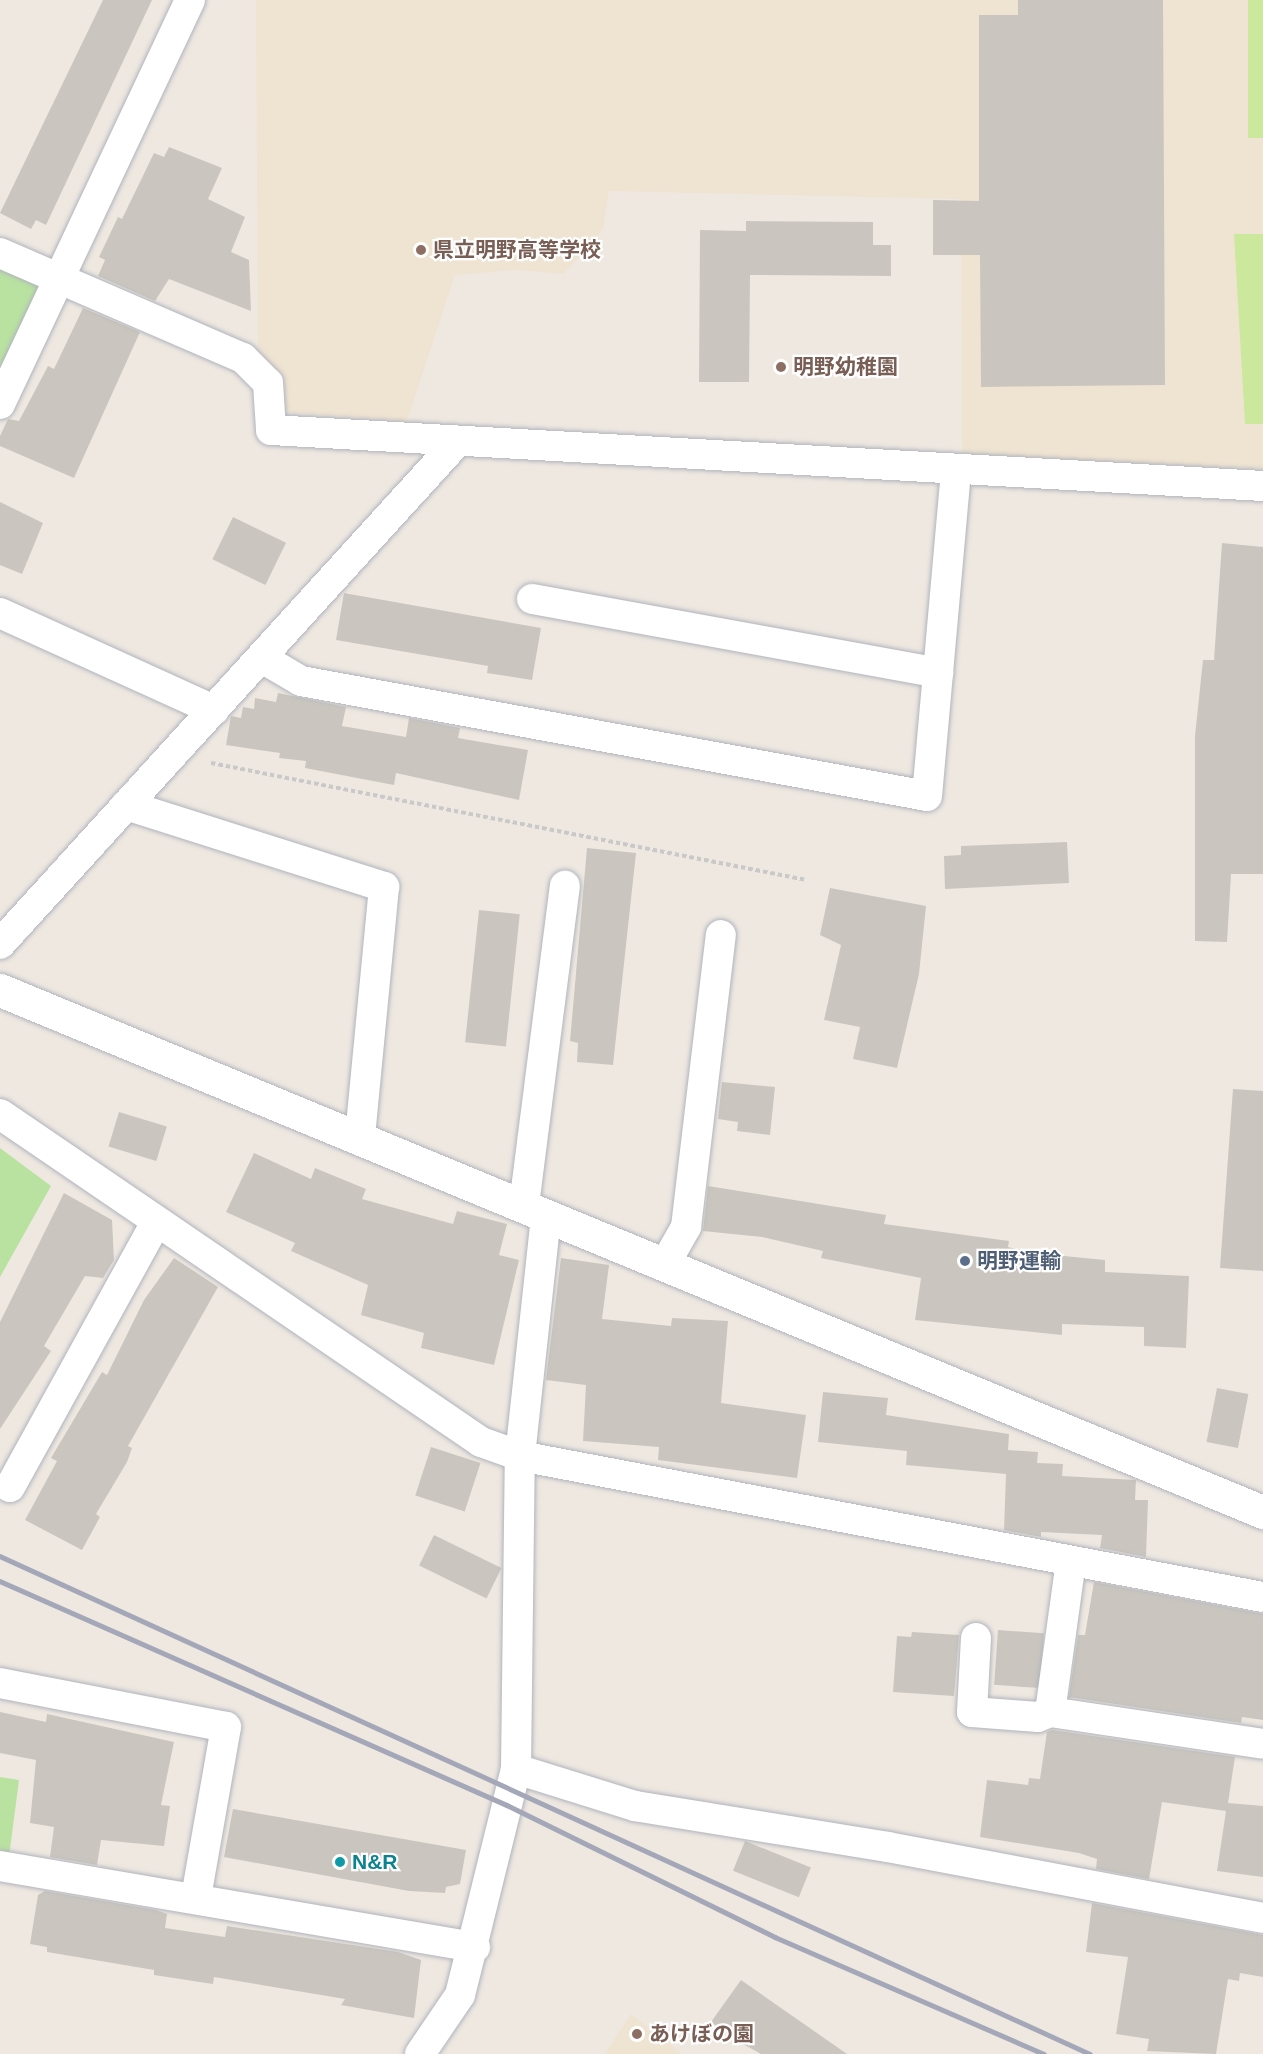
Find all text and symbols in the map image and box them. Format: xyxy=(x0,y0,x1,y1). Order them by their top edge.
place label: 県立明野高等学校 xyxy=(433,237,601,263)
marker: 県立明野高等学校 xyxy=(414,243,428,257)
place label: 明野幼稚園 xyxy=(793,354,898,380)
marker: 明野幼稚園 xyxy=(774,360,788,374)
place label: 明野運輸 xyxy=(977,1248,1061,1274)
marker: 明野運輸 xyxy=(958,1254,972,1268)
place label: N&R xyxy=(352,1849,397,1875)
marker: N&R xyxy=(333,1855,347,1869)
place label: あけぼの園 xyxy=(649,2021,754,2047)
marker: あけぼの園 xyxy=(630,2027,644,2041)

